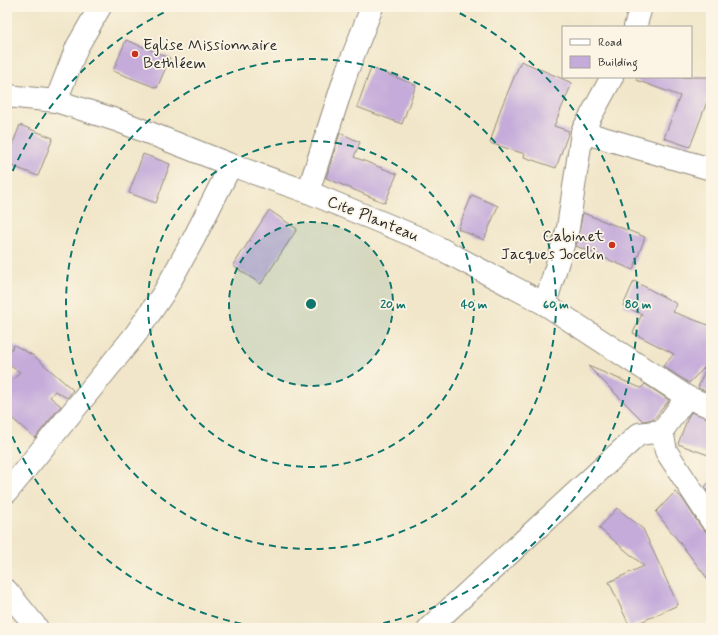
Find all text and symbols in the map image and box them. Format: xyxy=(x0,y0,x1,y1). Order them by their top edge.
legend xyxy=(562,26,692,78)
place label: Eglise Missionnaire Bethléem xyxy=(143,35,278,74)
text: Road xyxy=(598,35,622,51)
marker: Eglise Missionnaire Bethléem xyxy=(130,49,140,59)
text: Building xyxy=(598,55,638,72)
street label: Cite Planteau xyxy=(324,191,422,247)
place label: Cabinet Jacques Jocelin xyxy=(501,226,605,265)
marker: Cabinet Jacques Jocelin xyxy=(607,240,617,250)
centre of rings xyxy=(304,297,318,311)
text: 20 m xyxy=(380,297,406,313)
text: 40 m xyxy=(461,297,488,313)
text: 60 m xyxy=(543,297,569,313)
text: 80 m xyxy=(625,297,652,313)

